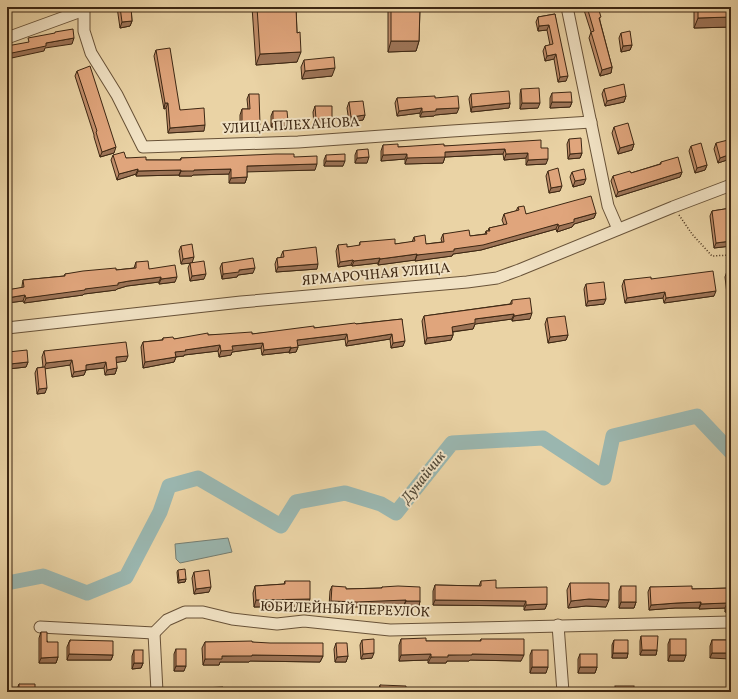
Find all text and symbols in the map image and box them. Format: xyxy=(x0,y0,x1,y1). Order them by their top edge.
street label: УЛИЦА ПЛЕХАНОВА xyxy=(222,113,360,139)
street label: ЯРМАРОЧНАЯ УЛИЦА xyxy=(301,259,451,291)
water label: Дунайчик xyxy=(396,446,452,510)
street label: ЮБИЛЕЙНЫЙ ПЕРЕУЛОК xyxy=(260,597,431,622)

